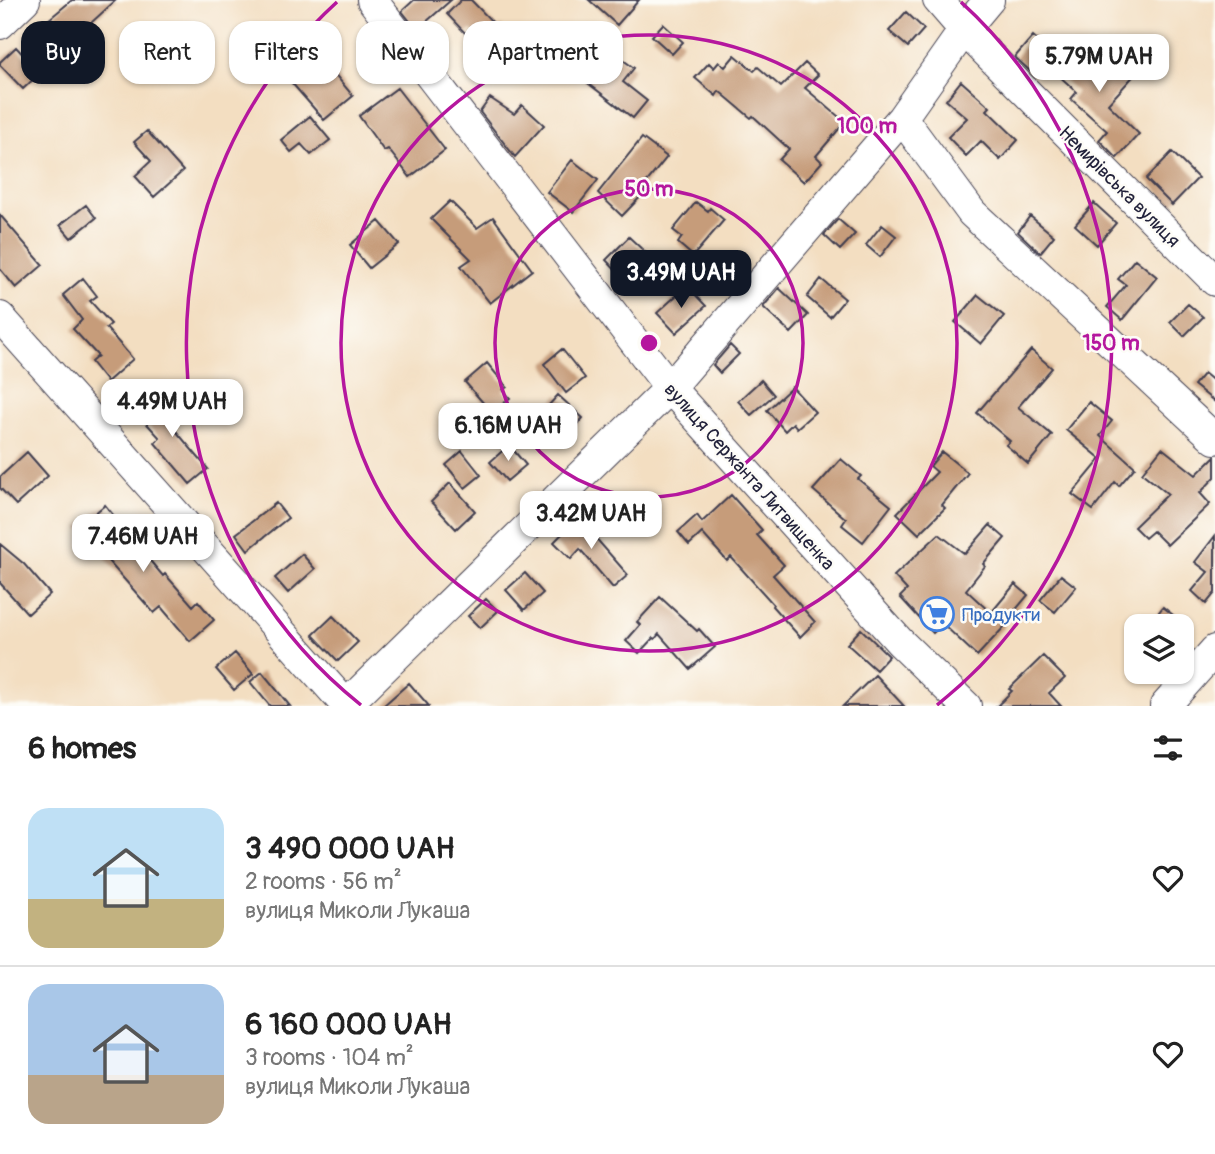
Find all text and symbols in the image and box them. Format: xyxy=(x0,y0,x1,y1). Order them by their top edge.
chip: Buy xyxy=(21,21,105,84)
chip: Rent xyxy=(119,21,215,84)
chip: Filters xyxy=(229,21,342,84)
chip: New xyxy=(356,21,449,84)
chip: Apartment xyxy=(463,21,623,84)
pin: 5.79M UAH xyxy=(1019,34,1179,94)
text: 5.79M UAH xyxy=(1045,42,1153,71)
text: 100 m xyxy=(837,113,897,140)
street label: Немирівська вулиця xyxy=(1054,121,1185,253)
text: 50 m xyxy=(625,176,674,203)
pin: 3.49M UAH xyxy=(601,250,761,310)
text: 3.49M UAH xyxy=(626,258,736,287)
text: 150 m xyxy=(1082,330,1140,357)
centre of rings xyxy=(637,331,661,355)
street label: вулиця Сержанта Литвищенка xyxy=(659,378,840,575)
pin: 4.49M UAH xyxy=(92,380,252,439)
text: 4.49M UAH xyxy=(117,387,227,416)
pin: 6.16M UAH xyxy=(428,404,588,463)
text: 6.16M UAH xyxy=(454,411,562,440)
pin: 3.42M UAH xyxy=(511,491,671,551)
text: 3.42M UAH xyxy=(536,499,646,528)
pin: 7.46M UAH xyxy=(63,514,223,574)
text: 7.46M UAH xyxy=(88,522,198,551)
supermarket icon: Продукти xyxy=(918,595,956,633)
place label: Продукти xyxy=(962,603,1040,627)
map controls xyxy=(1124,614,1194,684)
button: layers xyxy=(1124,614,1194,684)
icon: filters xyxy=(1149,729,1187,767)
text: 6 homes xyxy=(28,730,136,767)
text: 3 490 000 UAH xyxy=(245,830,454,867)
icon: home xyxy=(84,836,168,920)
icon: heart xyxy=(1149,859,1187,897)
text: 2 rooms · 56 m² xyxy=(245,867,402,896)
text: вулиця Миколи Лукаша xyxy=(245,896,470,925)
text: 6 160 000 UAH xyxy=(245,1006,451,1043)
icon: home xyxy=(84,1012,168,1096)
icon: heart xyxy=(1149,1035,1187,1073)
text: 3 rooms · 104 m² xyxy=(245,1043,414,1072)
text: вулиця Миколи Лукаша xyxy=(245,1072,470,1101)

